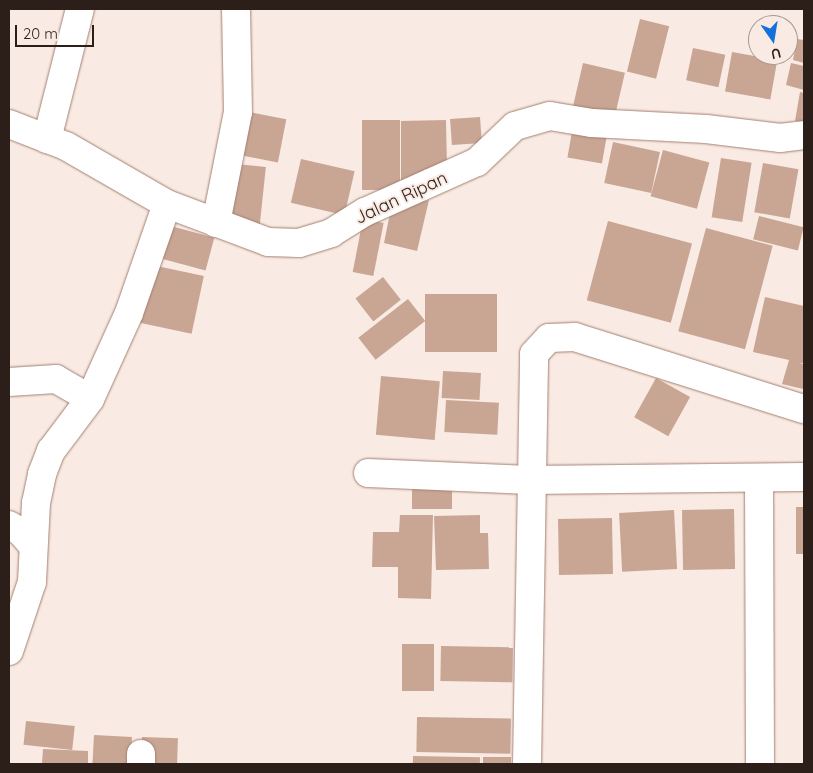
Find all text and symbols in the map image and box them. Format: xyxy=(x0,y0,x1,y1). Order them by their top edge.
scale bar xyxy=(18,15,96,47)
north arrow xyxy=(748,15,798,65)
text: 20 m xyxy=(23,24,58,43)
text: U xyxy=(769,44,783,64)
street label: Jalan Ripan xyxy=(351,167,451,229)

